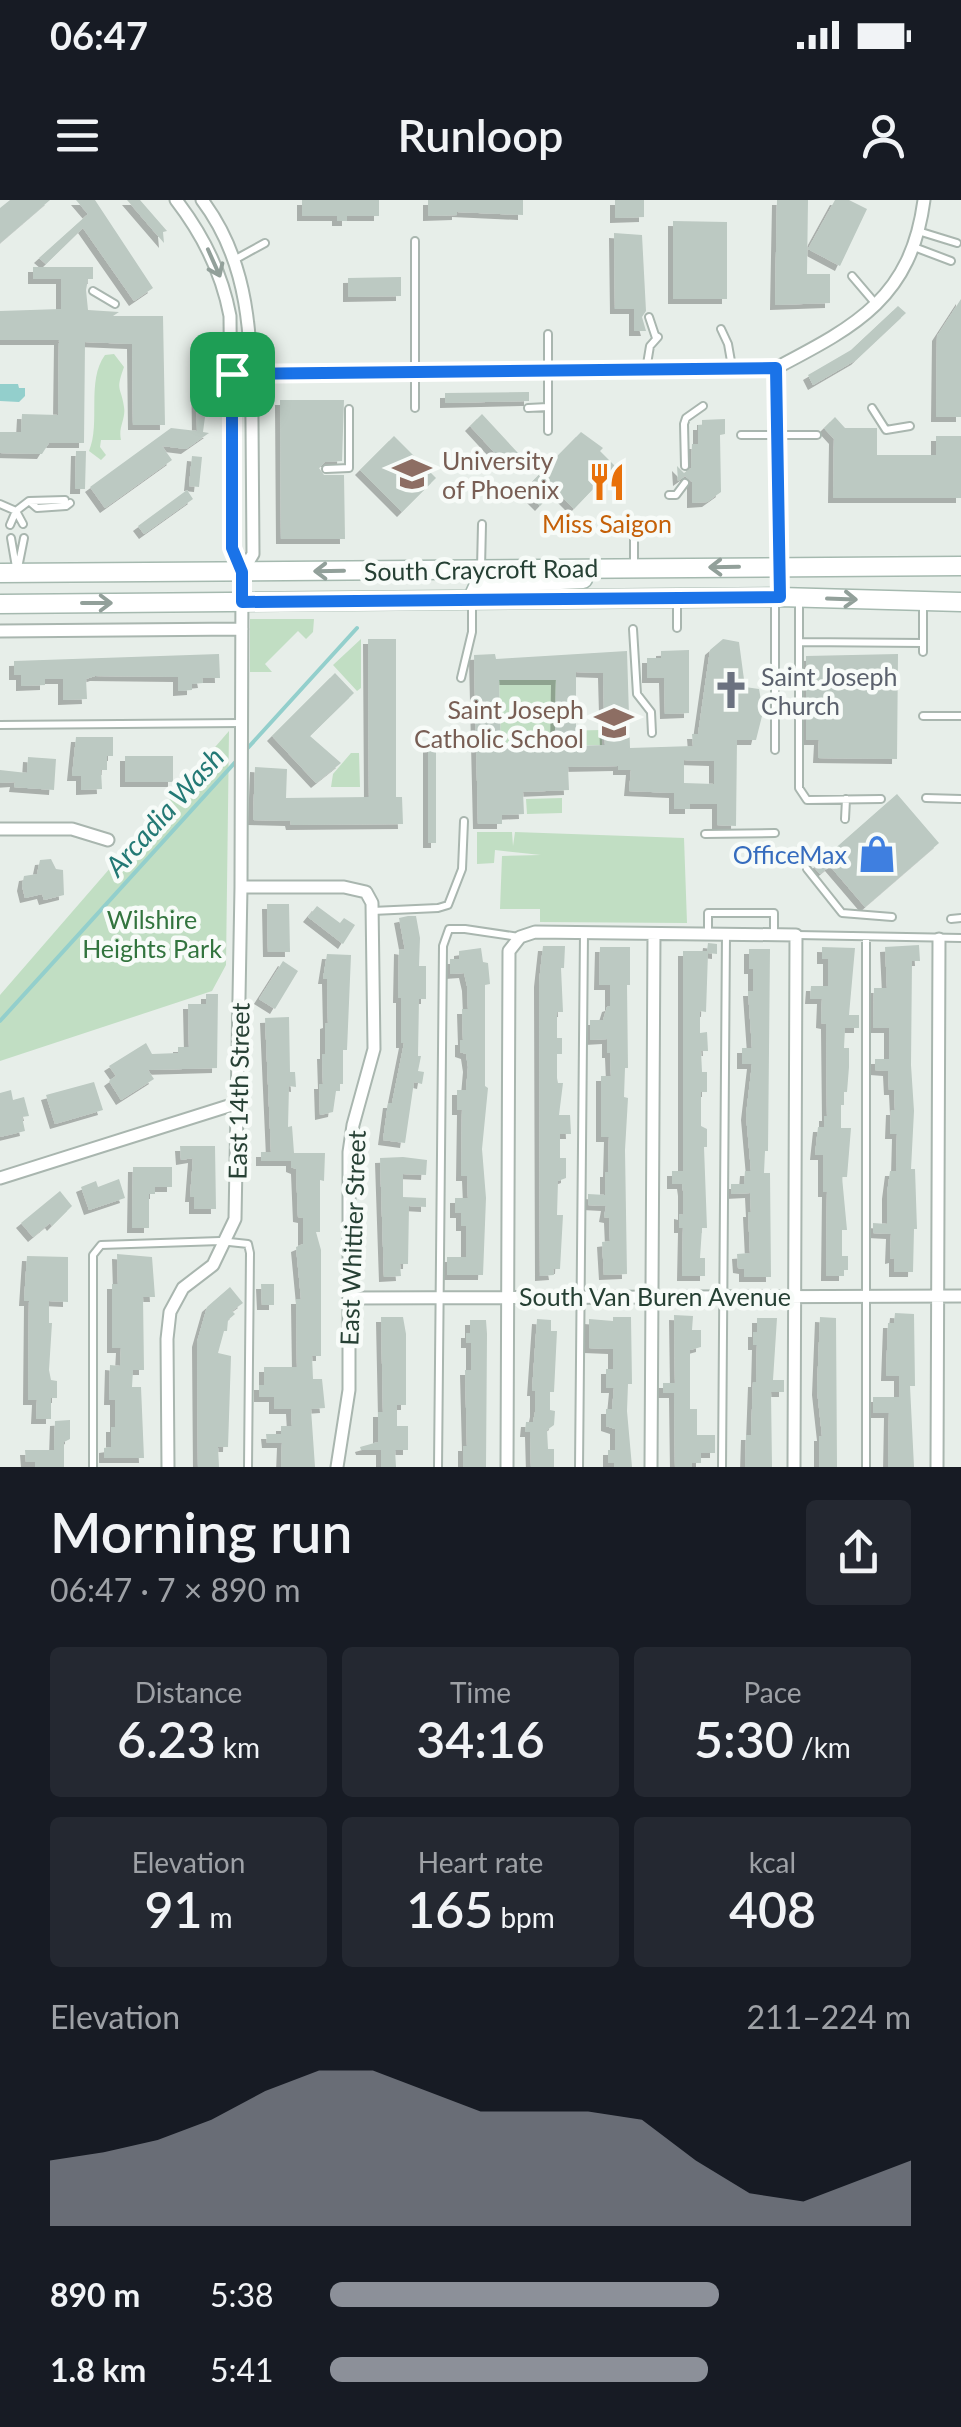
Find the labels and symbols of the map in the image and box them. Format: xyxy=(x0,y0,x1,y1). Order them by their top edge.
one-way arrow xyxy=(206,247,224,278)
pin xyxy=(190,332,275,417)
place label: University of Phoenix xyxy=(442,445,560,504)
school or university icon: University of Phoenix xyxy=(391,453,433,495)
restaurant icon: Miss Saigon xyxy=(586,461,628,503)
place label: Miss Saigon xyxy=(542,508,672,538)
street label: South Craycroft Road xyxy=(364,552,598,586)
one-way arrow xyxy=(708,557,740,576)
one-way arrow xyxy=(313,562,346,580)
one-way arrow xyxy=(826,589,858,608)
one-way arrow xyxy=(80,594,113,612)
place label: Saint Joseph Church xyxy=(761,661,898,720)
church icon: Saint Joseph Church xyxy=(710,669,752,711)
place label: Saint Joseph Catholic School xyxy=(414,694,584,753)
school or university icon: Saint Joseph Catholic School xyxy=(593,702,635,744)
water label: Arcadia Wash xyxy=(97,740,230,883)
shop icon: OfficeMax xyxy=(856,833,898,875)
place label: OfficeMax xyxy=(733,839,848,869)
park label: Wilshire Heights Park xyxy=(82,904,222,963)
street label: East 14th Street xyxy=(221,1002,255,1180)
street label: East Whittier Street xyxy=(333,1130,371,1346)
street label: South Van Buren Avenue xyxy=(519,1281,791,1311)

